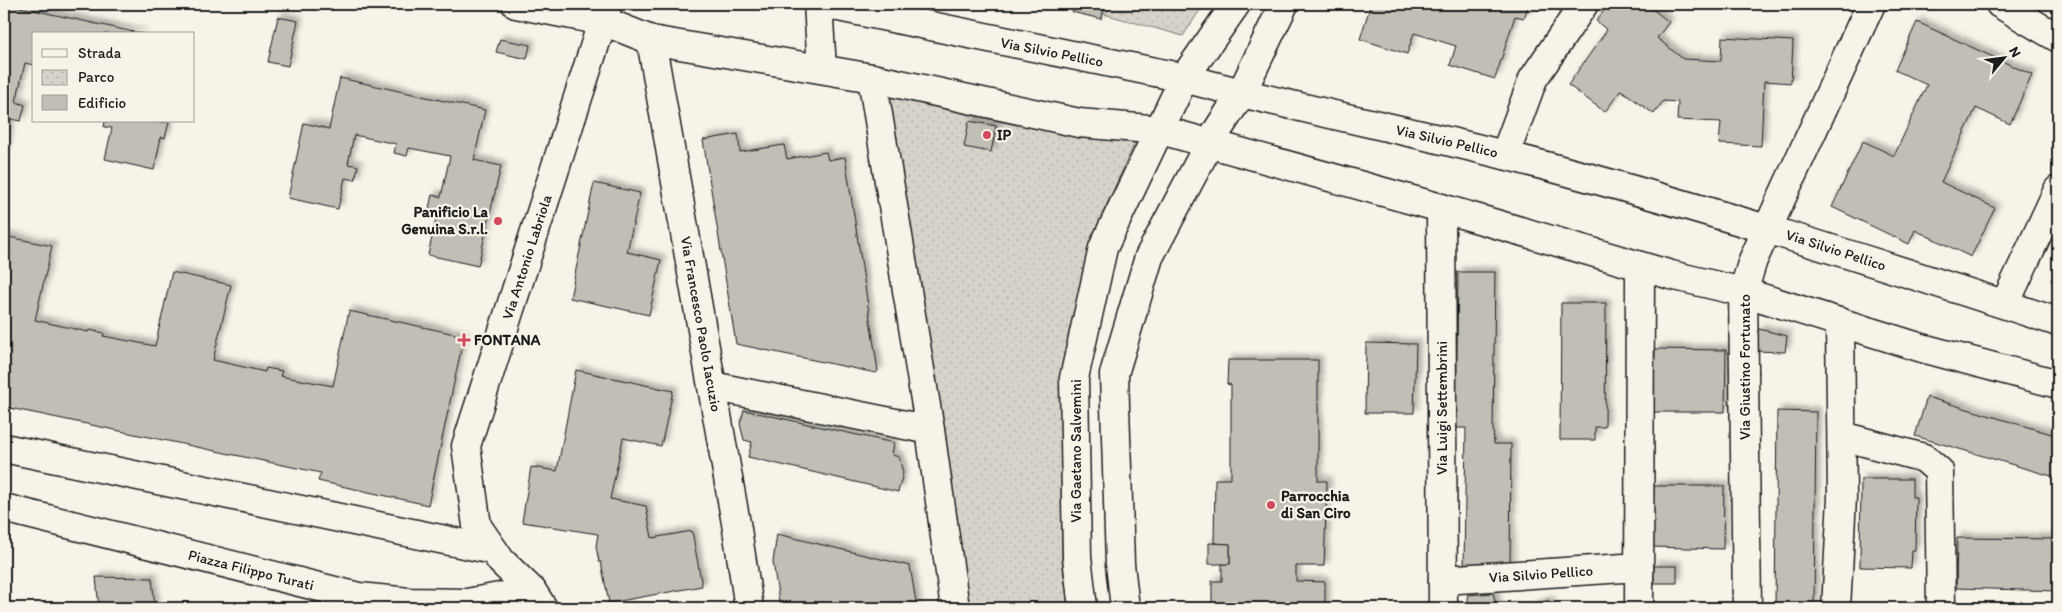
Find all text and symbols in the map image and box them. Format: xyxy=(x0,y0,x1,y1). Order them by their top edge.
legend xyxy=(32,32,195,122)
north arrow xyxy=(1980,32,2030,82)
street label: Via Silvio Pellico xyxy=(999,33,1105,71)
text: Strada xyxy=(78,44,122,62)
text: N xyxy=(2005,44,2025,60)
text: Parco xyxy=(78,68,114,86)
text: Edificio xyxy=(78,94,126,112)
street label: Via Silvio Pellico xyxy=(1394,121,1500,161)
place label: IP xyxy=(997,126,1012,144)
marker: IP xyxy=(981,129,993,141)
street label: Via Antonio Labriola xyxy=(498,192,556,322)
place label: Panificio La Genuina S.r.l. xyxy=(401,203,489,238)
marker: Panificio La Genuina S.r.l. xyxy=(492,215,504,227)
street label: Via Silvio Pellico xyxy=(1784,225,1888,275)
street label: Via Francesco Paolo Iacuzio xyxy=(677,235,725,413)
street label: Via Giustino Fortunato xyxy=(1736,294,1754,440)
place label: FONTANA xyxy=(474,331,541,349)
marker: FONTANA xyxy=(458,334,470,346)
street label: Via Luigi Settembrini xyxy=(1433,341,1451,475)
street label: Via Gaetano Salvemini xyxy=(1067,379,1085,523)
place label: Parrocchia di San Ciro xyxy=(1281,487,1351,522)
marker: Parrocchia di San Ciro xyxy=(1265,499,1277,511)
street label: Piazza Filippo Turati xyxy=(186,546,316,594)
street label: Via Silvio Pellico xyxy=(1488,561,1594,587)

